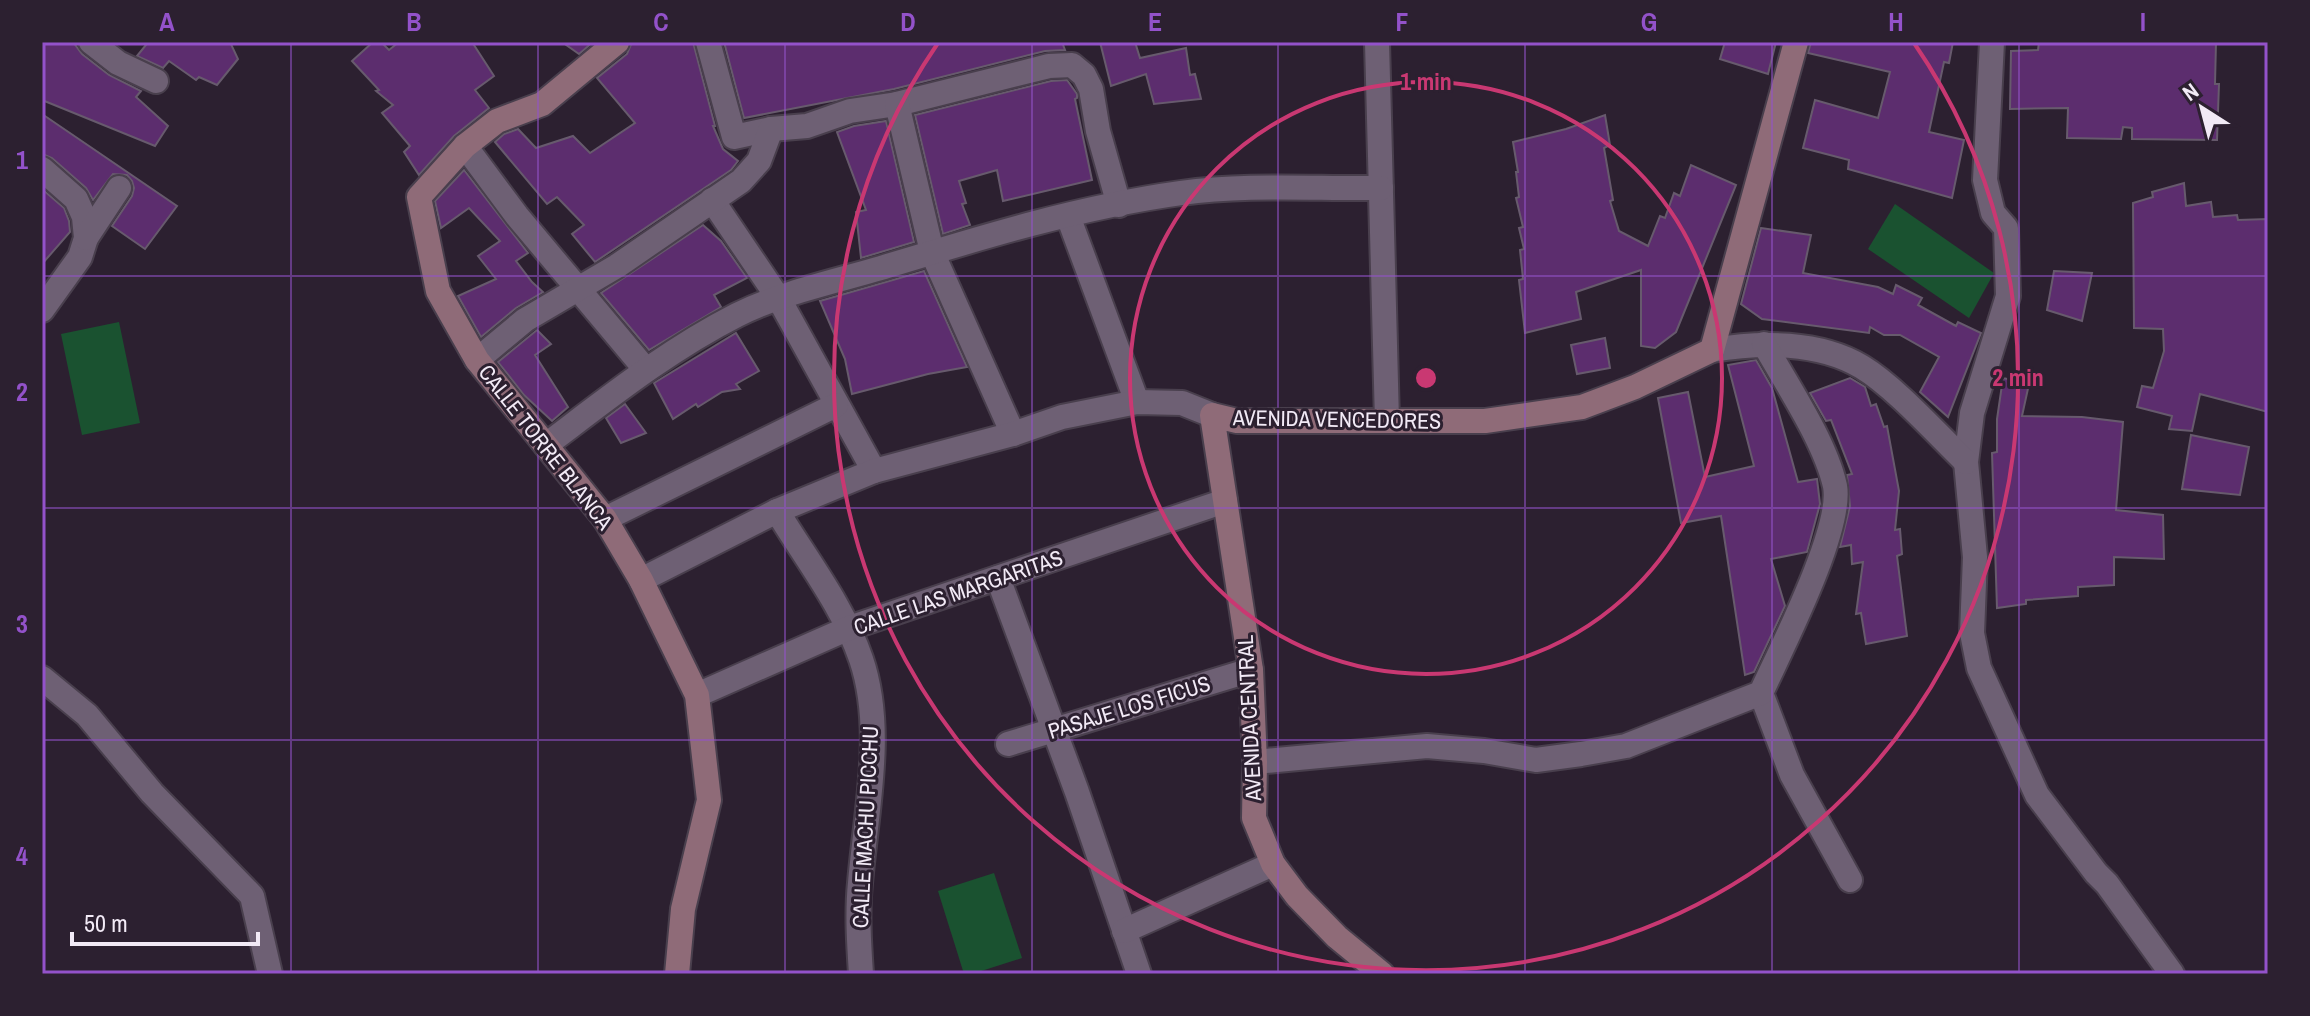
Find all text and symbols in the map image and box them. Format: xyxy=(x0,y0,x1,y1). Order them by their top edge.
text: A xyxy=(159,4,175,39)
text: B xyxy=(406,4,422,39)
text: C xyxy=(653,4,669,39)
text: D xyxy=(900,4,916,39)
text: E xyxy=(1148,4,1162,39)
text: F xyxy=(1395,4,1409,39)
text: G xyxy=(1641,4,1657,39)
text: H xyxy=(1888,4,1904,39)
text: I xyxy=(2140,4,2146,39)
text: 1 min xyxy=(1400,65,1452,97)
north arrow xyxy=(2162,68,2242,148)
text: N xyxy=(2176,76,2204,108)
text: 1 xyxy=(16,142,28,177)
street label: CALLE TORRE BLANCA xyxy=(472,358,621,537)
text: 2 min xyxy=(1992,361,2044,393)
centre of rings xyxy=(1412,364,1440,392)
text: 2 xyxy=(16,374,28,409)
street label: AVENIDA VENCEDORES xyxy=(1232,402,1441,436)
street label: CALLE LAS MARGARITAS xyxy=(849,542,1067,642)
text: 3 xyxy=(16,606,28,641)
street label: AVENIDA CENTRAL xyxy=(1230,634,1268,803)
street label: PASAJE LOS FICUS xyxy=(1044,668,1214,746)
street label: CALLE MACHU PICCHU xyxy=(845,725,885,929)
text: 4 xyxy=(16,838,28,873)
scale bar xyxy=(72,896,258,946)
text: 50 m xyxy=(84,907,128,939)

